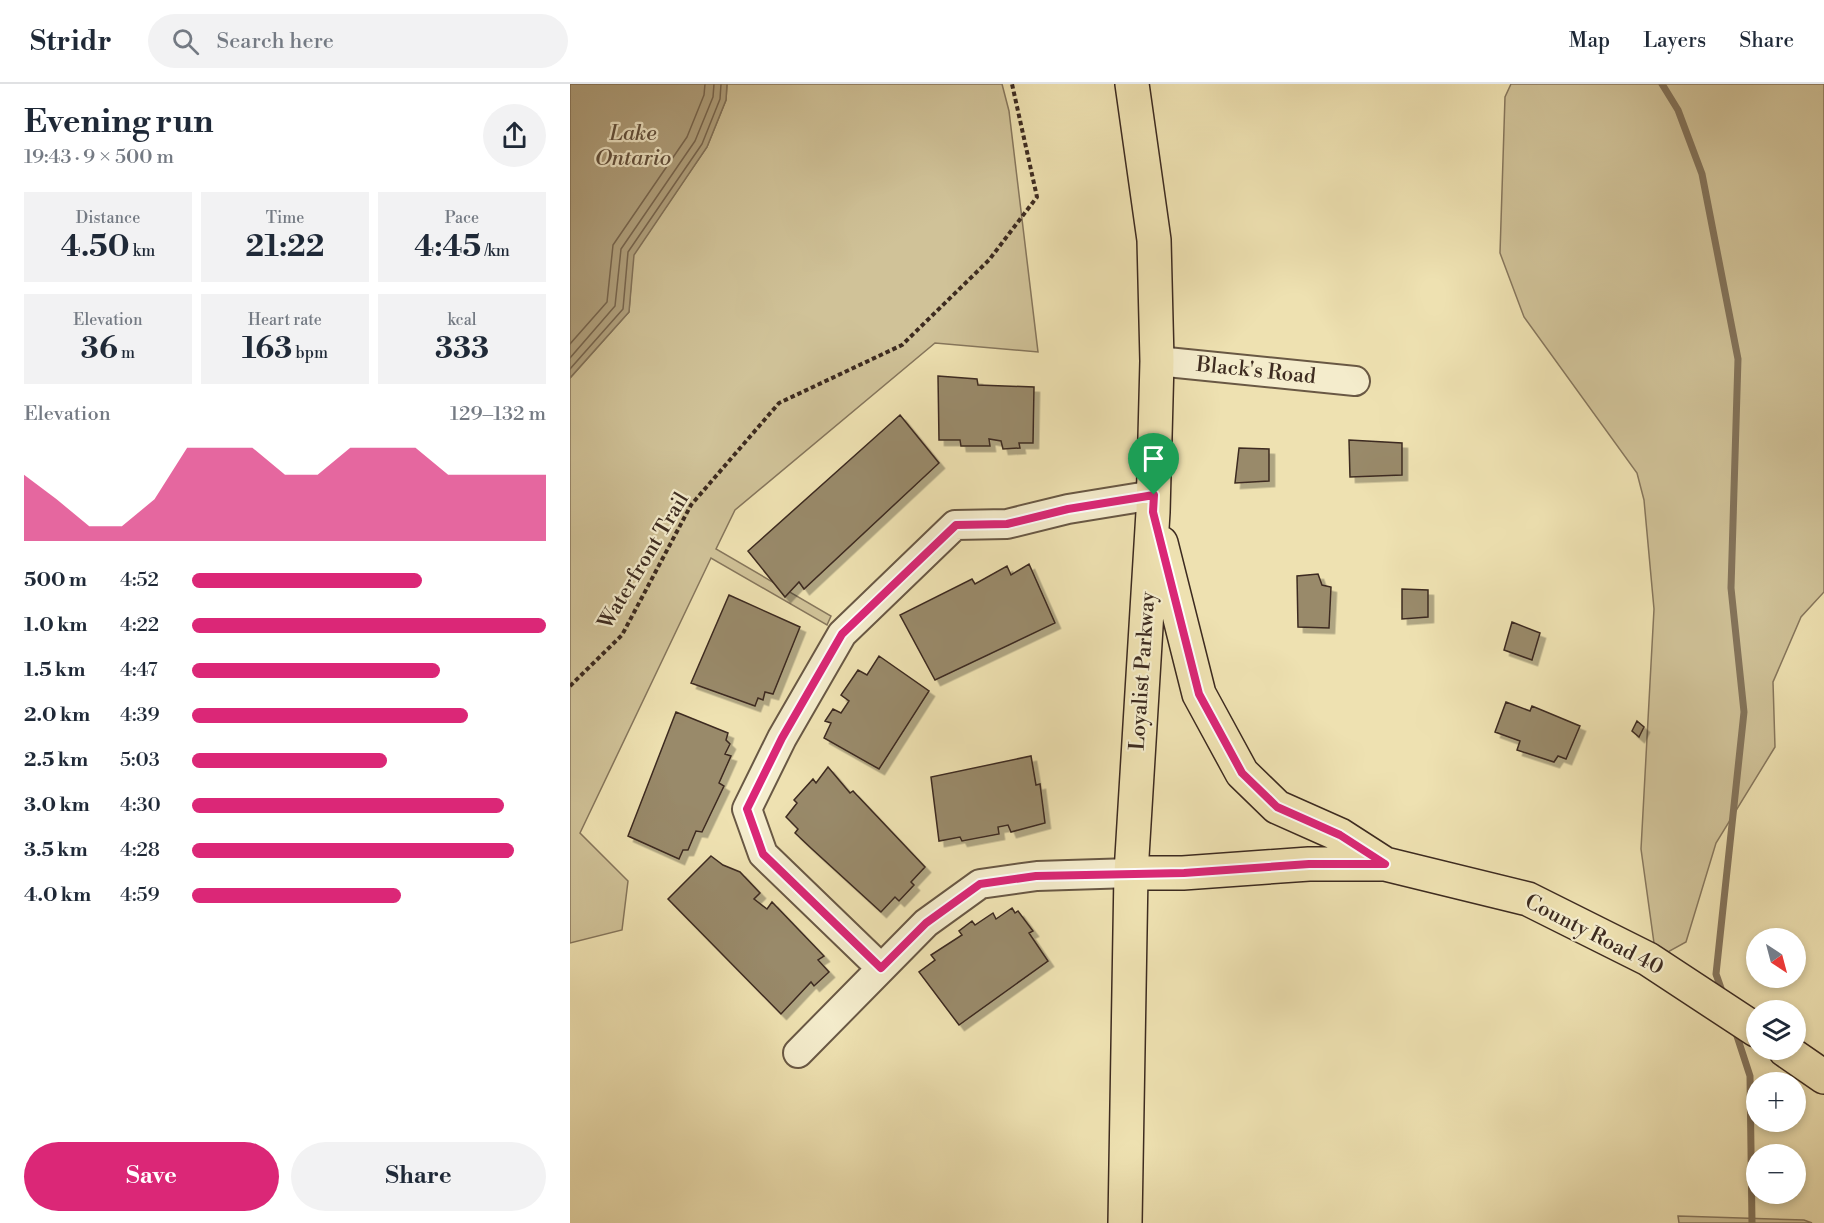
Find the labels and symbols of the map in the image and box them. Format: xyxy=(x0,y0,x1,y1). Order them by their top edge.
water label: Lake Ontario xyxy=(595,120,671,172)
street label: Black's Road xyxy=(1194,352,1317,390)
pin xyxy=(1128,433,1179,495)
street label: Waterfront Trail xyxy=(592,488,695,635)
street label: Loyalist Parkway xyxy=(1124,590,1162,751)
street label: County Road 40 xyxy=(1520,889,1668,981)
north arrow xyxy=(1746,928,1806,988)

